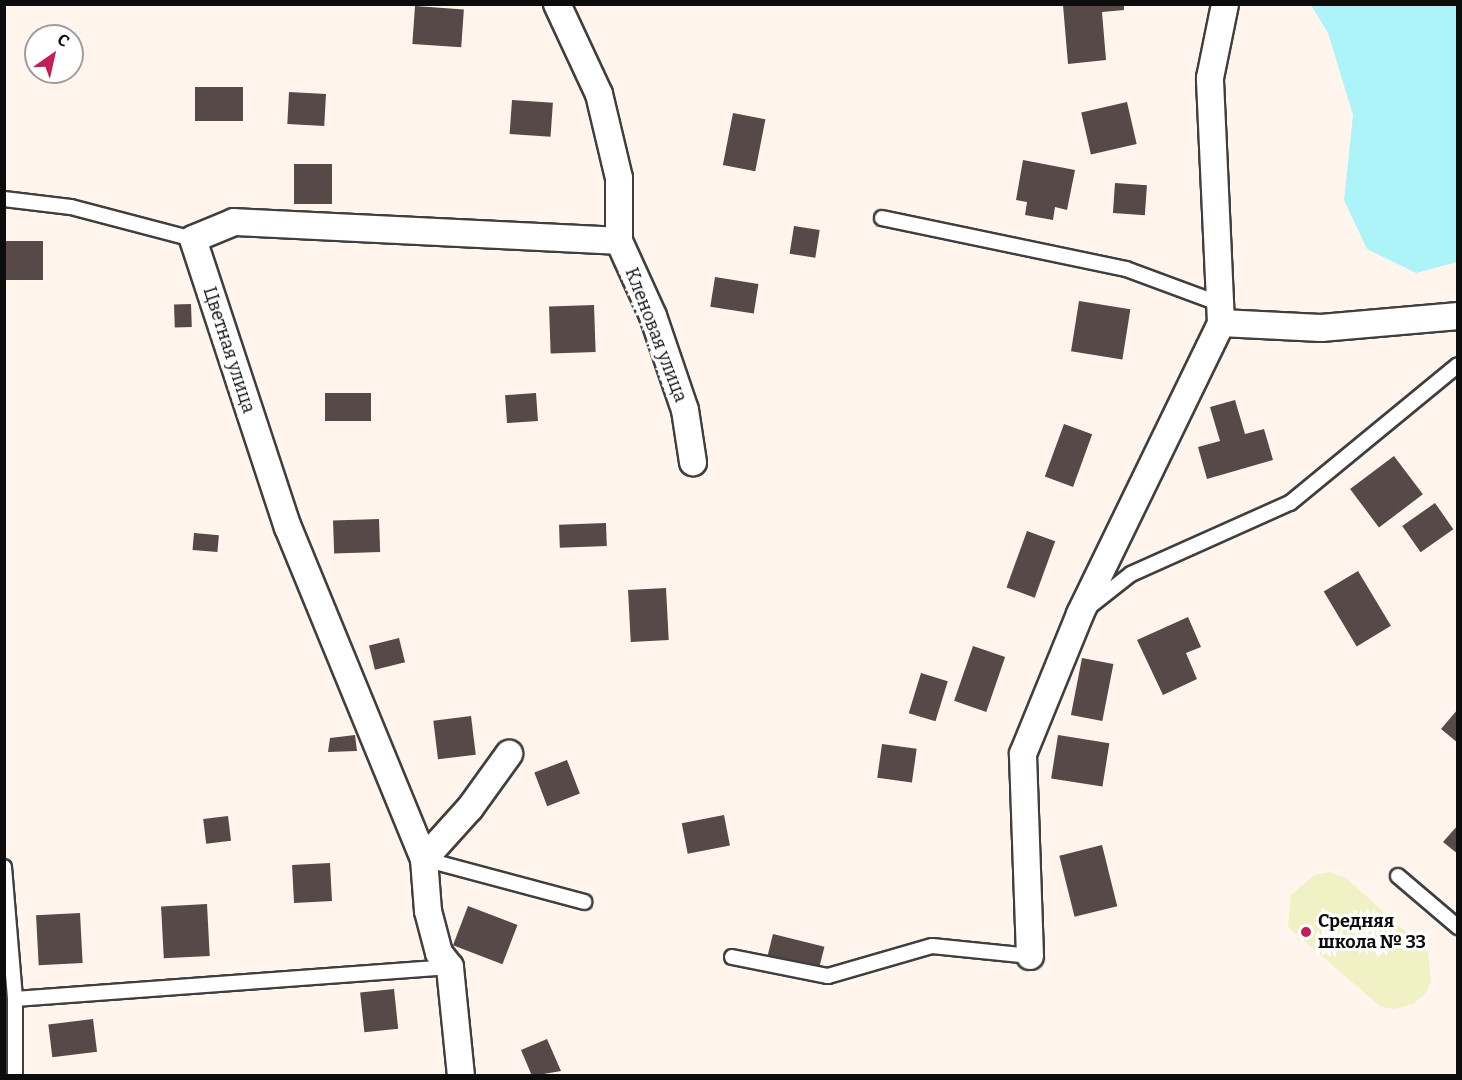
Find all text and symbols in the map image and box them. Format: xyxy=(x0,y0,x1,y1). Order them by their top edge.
north arrow xyxy=(24,24,84,84)
text: С xyxy=(54,30,73,51)
street label: Кленовая улица xyxy=(620,265,692,405)
street label: Цветная улица xyxy=(198,284,260,416)
place label: Средняя школа № 33 xyxy=(1318,911,1426,954)
marker: Средняя школа № 33 xyxy=(1299,925,1313,939)

